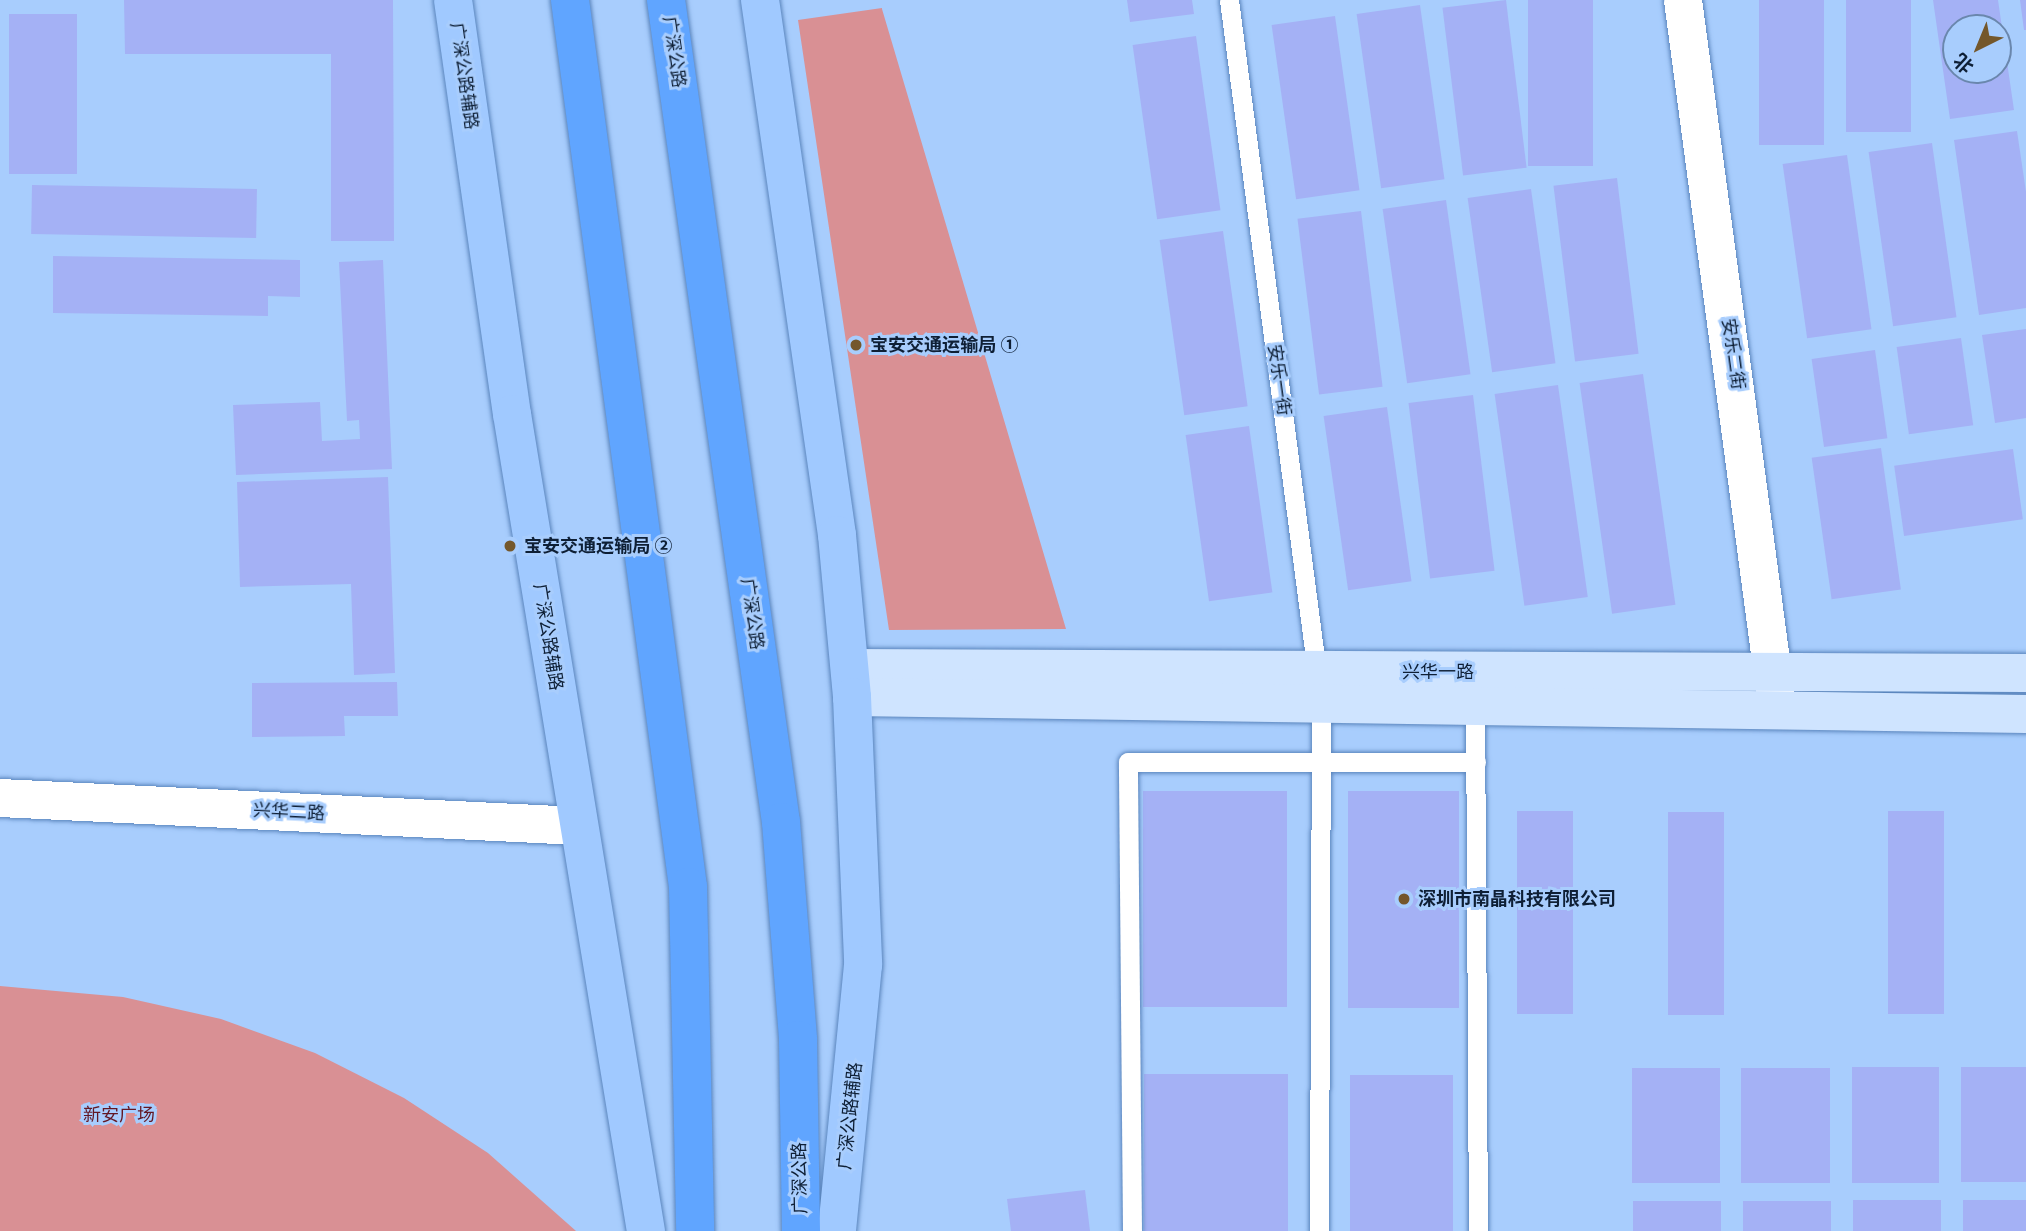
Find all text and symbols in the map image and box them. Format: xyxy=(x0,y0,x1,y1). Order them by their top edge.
north arrow xyxy=(1942,14,2012,84)
street label: 广深公路 xyxy=(658,15,690,89)
street label: 广深公路辅路 xyxy=(446,21,482,131)
text: 北 xyxy=(1950,48,1979,77)
street label: 安乐二街 xyxy=(1717,317,1749,391)
place label: 宝安交通运输局 ① xyxy=(870,334,1019,356)
marker: 宝安交通运输局 ① xyxy=(848,337,864,353)
street label: 安乐一街 xyxy=(1263,343,1295,417)
place label: 宝安交通运输局 ② xyxy=(524,535,673,557)
marker: 宝安交通运输局 ② xyxy=(502,538,518,554)
street label: 广深公路 xyxy=(736,577,768,651)
street label: 广深公路辅路 xyxy=(529,582,567,692)
street label: 兴华一路 xyxy=(1402,661,1474,683)
street label: 兴华二路 xyxy=(252,799,326,825)
place label: 深圳市南晶科技有限公司 xyxy=(1418,888,1616,910)
marker: 深圳市南晶科技有限公司 xyxy=(1396,891,1412,907)
street label: 广深公路辅路 xyxy=(834,1061,866,1171)
park label: 新安广场 xyxy=(83,1104,155,1126)
street label: 广深公路 xyxy=(789,1142,811,1214)

